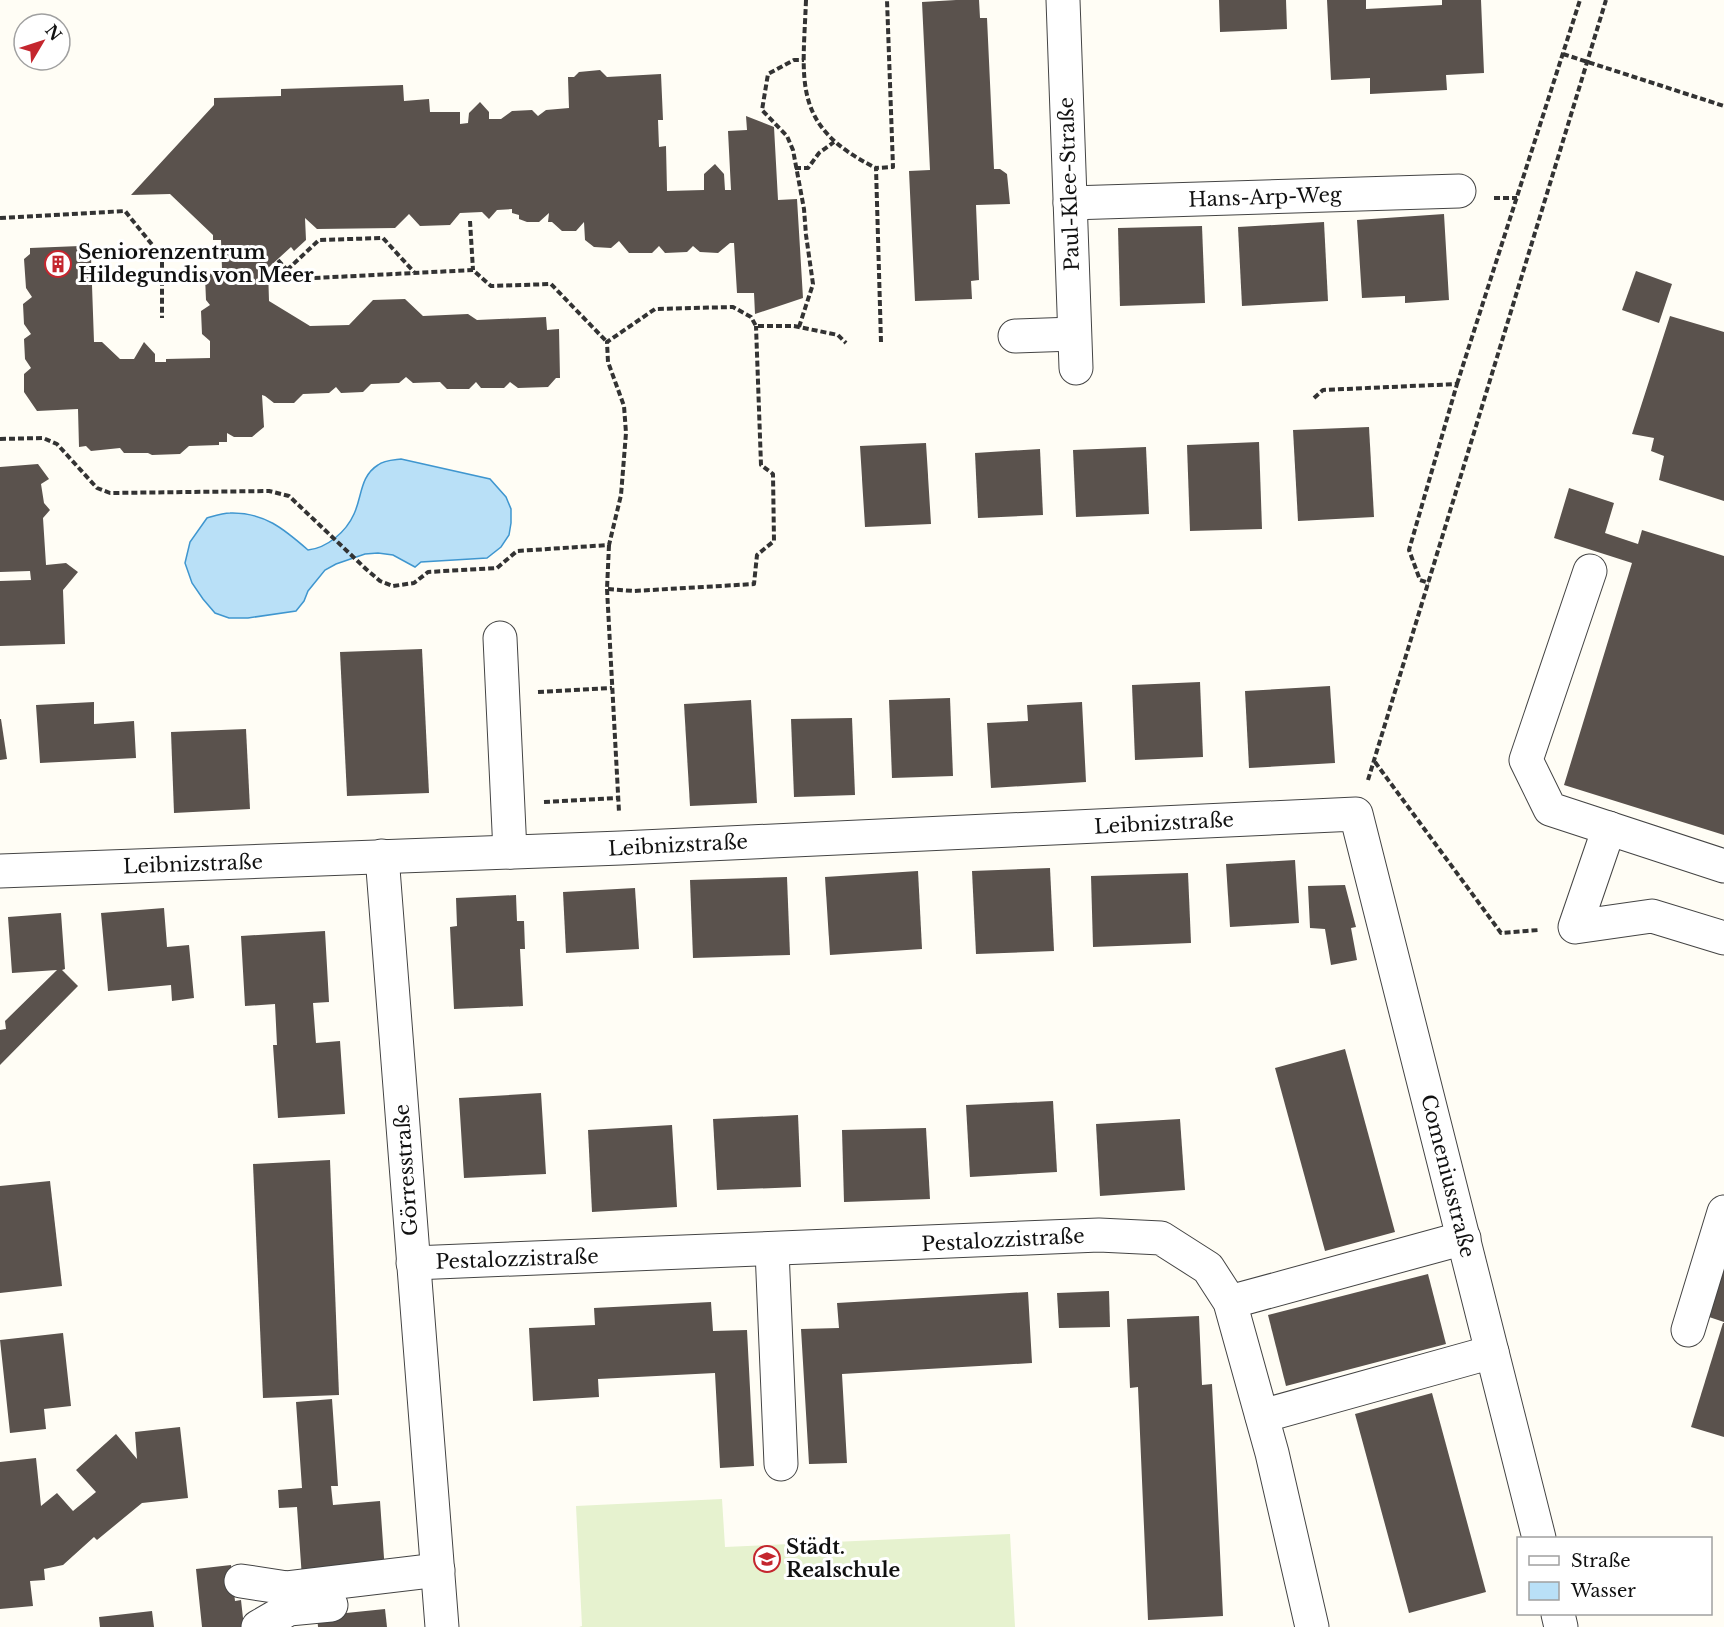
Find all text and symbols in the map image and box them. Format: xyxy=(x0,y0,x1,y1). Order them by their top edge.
north arrow xyxy=(12,12,72,72)
text: N xyxy=(41,20,66,45)
street label: Paul-Klee-Straße xyxy=(1054,97,1084,271)
street label: Hans-Arp-Weg xyxy=(1188,182,1343,212)
place label: Seniorenzentrum Hildegundis von Meer xyxy=(78,240,314,287)
building icon: Seniorenzentrum Hildegundis von Meer xyxy=(43,249,73,279)
street label: Leibnizstraße xyxy=(1093,807,1235,839)
street label: Leibnizstraße xyxy=(607,829,749,861)
street label: Leibnizstraße xyxy=(123,850,263,878)
street label: Comeniusstraße xyxy=(1416,1092,1480,1260)
street label: Görresstraße xyxy=(389,1103,423,1237)
street label: Pestalozzistraße xyxy=(921,1224,1085,1256)
street label: Pestalozzistraße xyxy=(435,1244,599,1274)
place label: Städt. Realschule xyxy=(786,1535,900,1582)
legend xyxy=(1517,1537,1712,1615)
school or university icon: Städt. Realschule xyxy=(752,1544,782,1574)
text: Straße xyxy=(1571,1550,1631,1572)
text: Wasser xyxy=(1570,1580,1636,1602)

